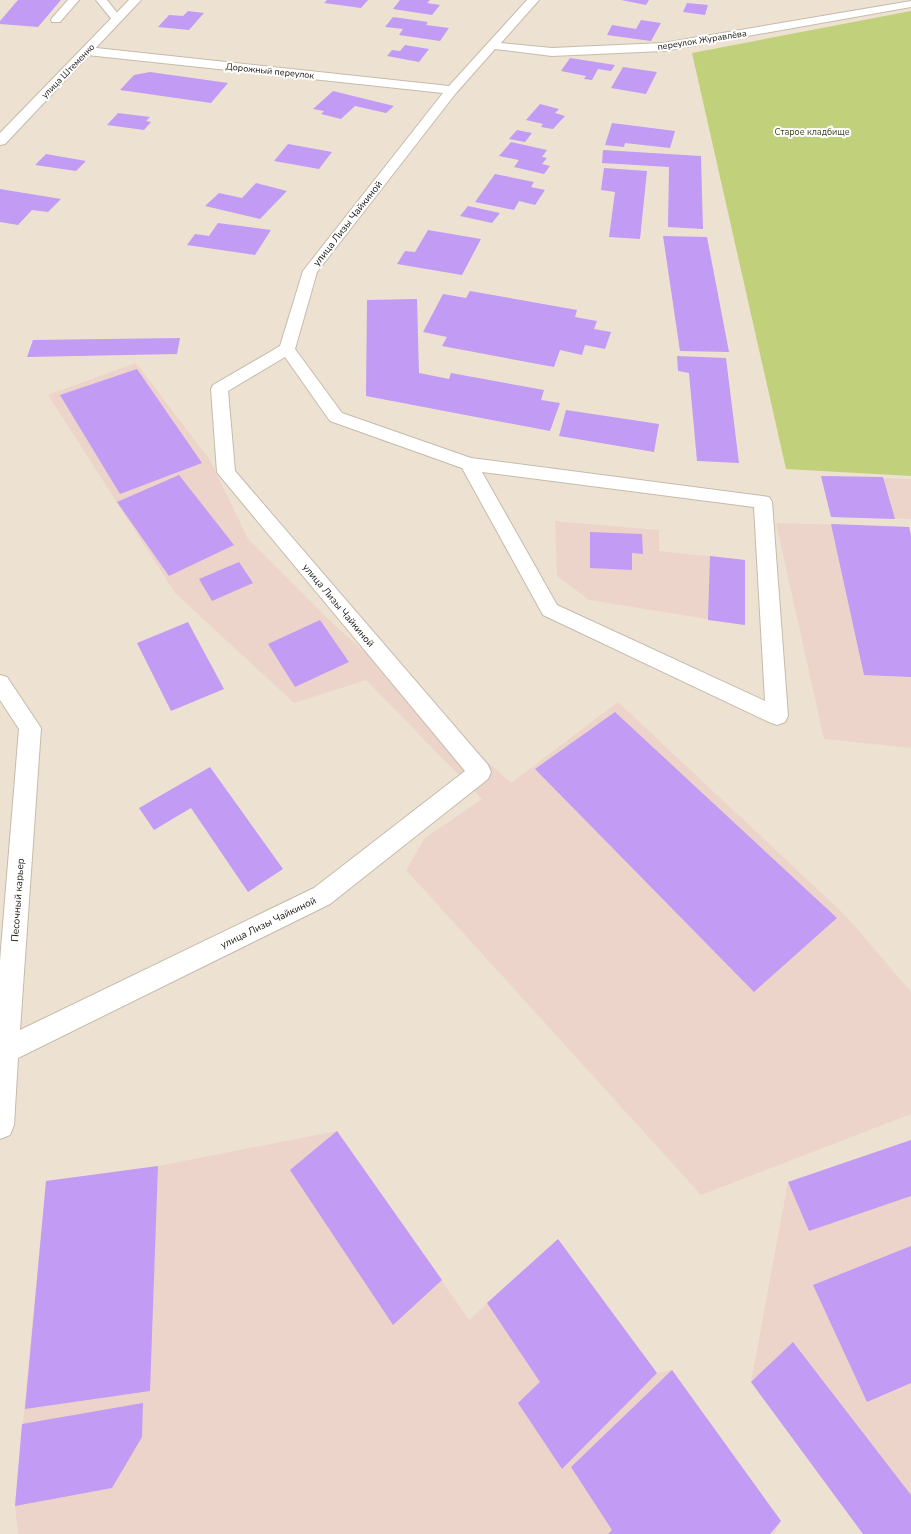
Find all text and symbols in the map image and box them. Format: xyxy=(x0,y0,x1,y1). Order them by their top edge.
street label: переулок Журавлёва xyxy=(657,27,748,53)
street label: улица Штеменко xyxy=(39,41,97,101)
street label: Дорожный переулок xyxy=(225,60,315,82)
park label: Старое кладбище xyxy=(774,126,850,138)
street label: улица Лизы Чайкиной xyxy=(310,178,386,269)
street label: улица Лизы Чайкиной xyxy=(299,561,377,650)
street label: Песочный карьер xyxy=(8,858,28,942)
street label: улица Лизы Чайкиной xyxy=(218,894,319,952)

